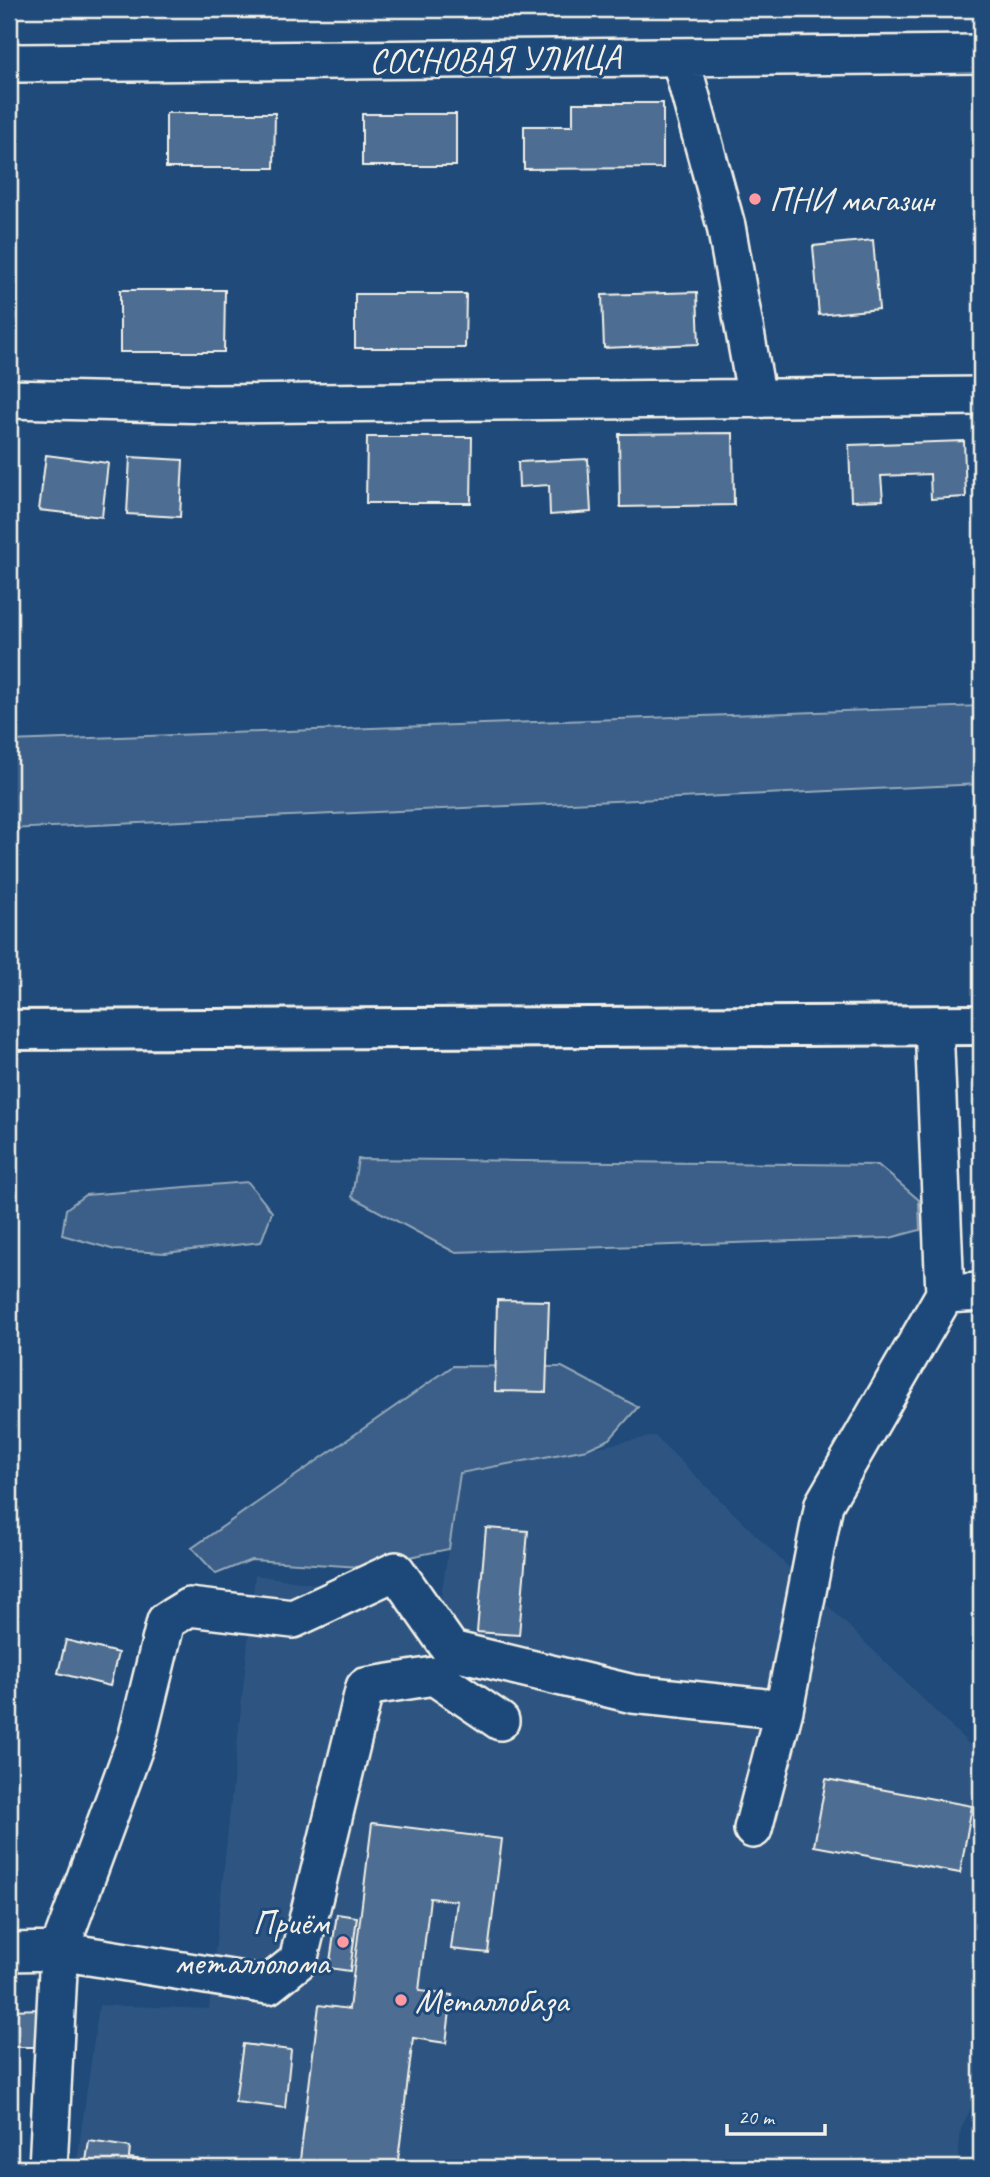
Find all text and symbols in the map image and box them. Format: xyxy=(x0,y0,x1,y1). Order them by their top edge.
street label: СОСНОВАЯ УЛИЦА xyxy=(369,34,622,84)
place label: ПНИ магазин xyxy=(769,177,937,222)
marker: ПНИ магазин xyxy=(747,191,763,207)
place label: Приём металлолома xyxy=(174,1900,331,1985)
marker: Приём металлолома xyxy=(335,1934,351,1950)
place label: Металлобаза xyxy=(415,1978,570,2023)
marker: Металлобаза xyxy=(393,1992,409,2008)
scale bar xyxy=(727,2093,825,2137)
text: 20 m xyxy=(738,2104,776,2130)

